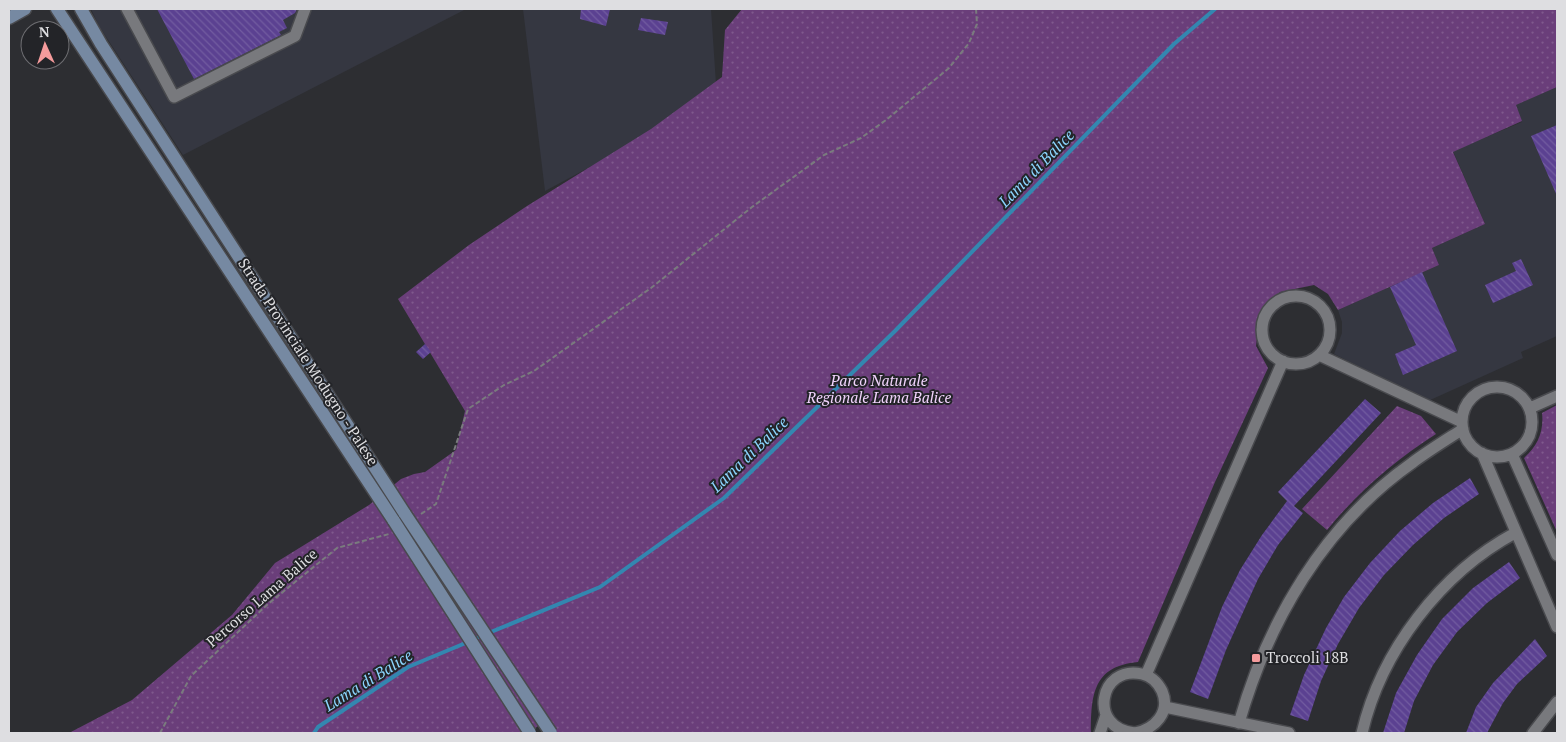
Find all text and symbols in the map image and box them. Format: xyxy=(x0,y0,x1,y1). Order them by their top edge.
north arrow xyxy=(20,20,70,70)
text: N xyxy=(38,22,50,41)
water label: Lama di Balice xyxy=(992,124,1079,213)
street label: Strada Provinciale Modugno - Palese xyxy=(234,254,384,469)
park label: Parco Naturale Regionale Lama Balice xyxy=(806,370,951,407)
water label: Lama di Balice xyxy=(704,411,793,498)
street label: Percorso Lama Balice xyxy=(202,543,321,651)
water label: Lama di Balice xyxy=(319,644,416,716)
place label: Troccoli 18B xyxy=(1266,647,1349,667)
marker: Troccoli 18B xyxy=(1250,652,1262,664)

